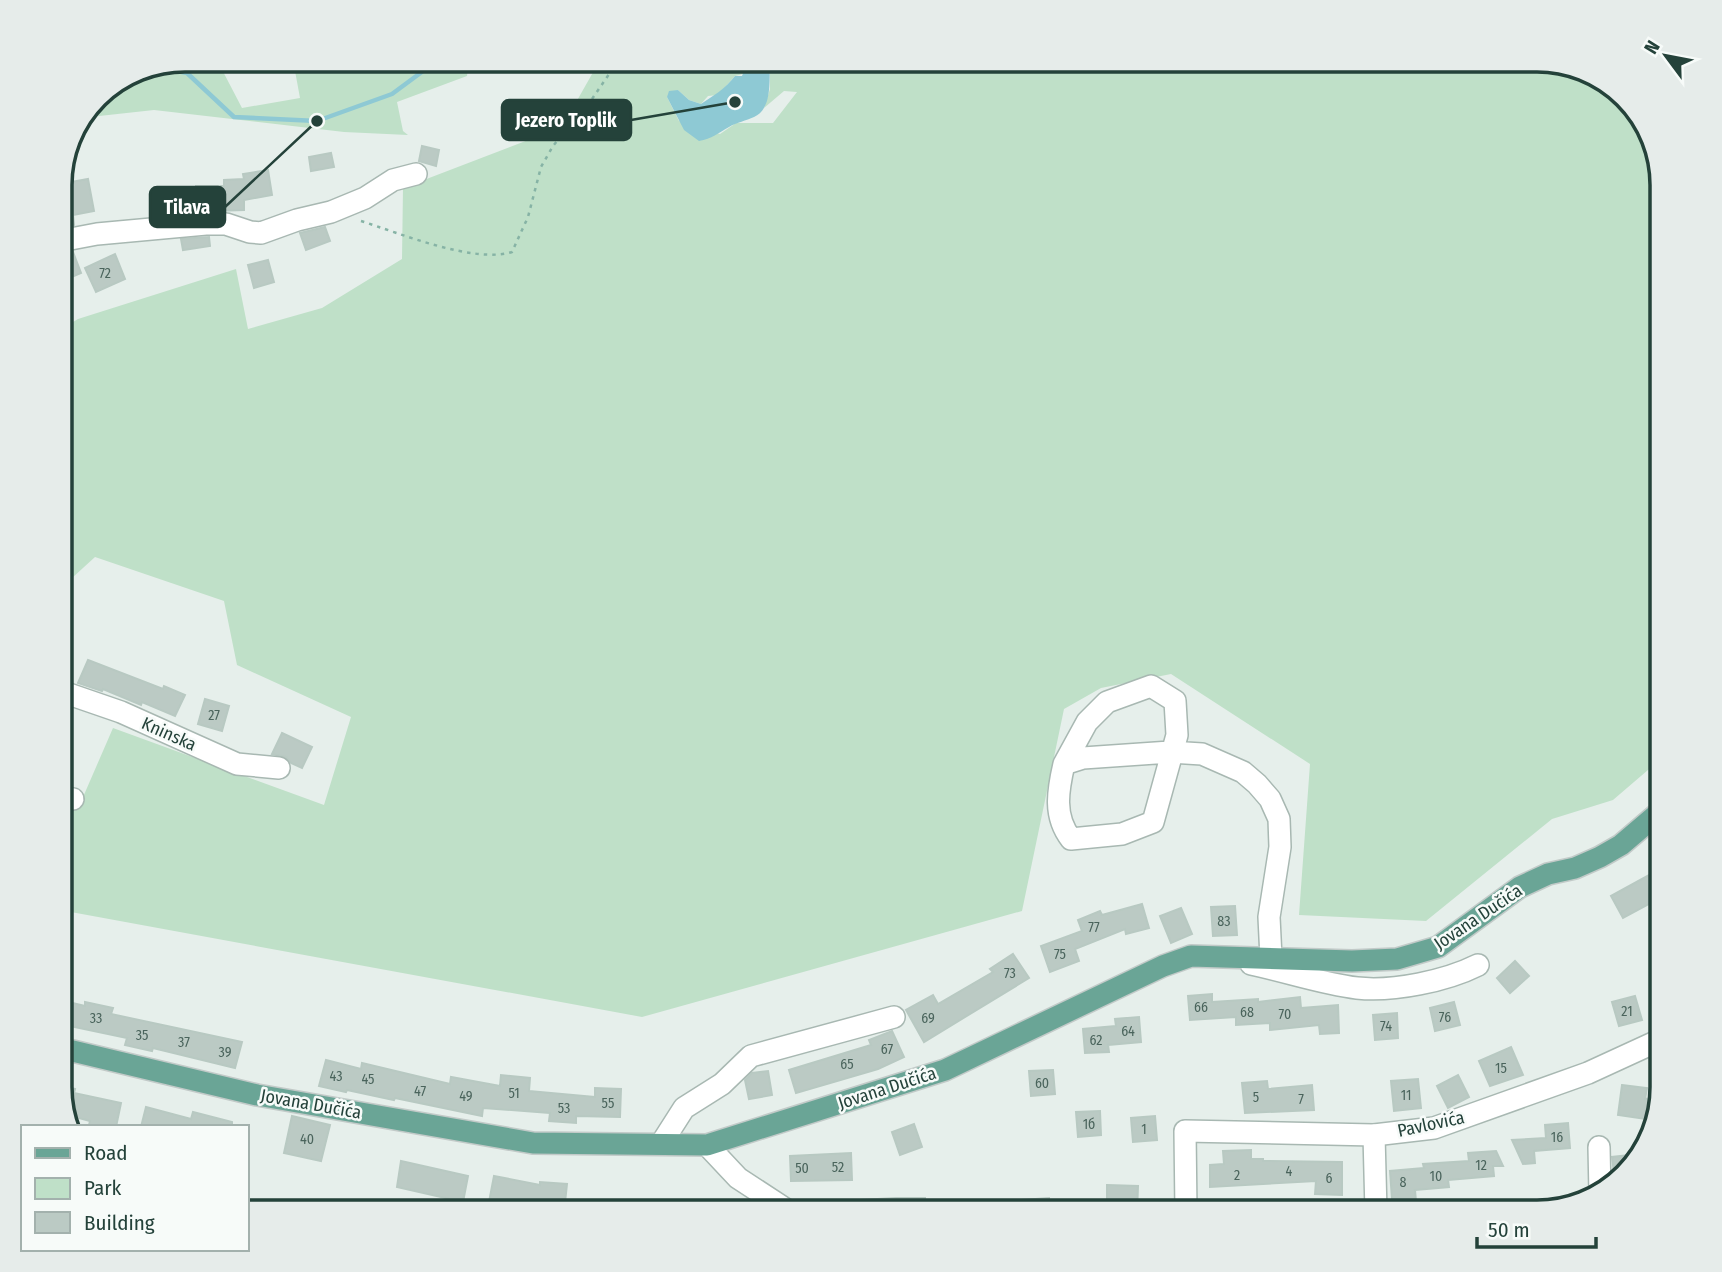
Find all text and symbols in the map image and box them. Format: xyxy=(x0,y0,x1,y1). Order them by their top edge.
north arrow xyxy=(1631,21,1701,91)
text: N xyxy=(1639,36,1665,58)
callout: Jezero Toplik xyxy=(502,100,631,140)
text: Jezero Toplik xyxy=(514,109,617,132)
callout: Tilava xyxy=(150,187,225,227)
text: Tilava xyxy=(164,196,210,219)
house number: 72 xyxy=(99,265,111,282)
house number: 27 xyxy=(208,707,220,724)
street label: Kninska xyxy=(138,712,200,756)
street label: Jovana Dučića xyxy=(1430,879,1527,955)
house number: 83 xyxy=(1217,913,1231,930)
house number: 77 xyxy=(1088,919,1100,936)
house number: 75 xyxy=(1054,946,1066,963)
house number: 73 xyxy=(1004,965,1016,982)
house number: 66 xyxy=(1194,999,1208,1016)
house number: 21 xyxy=(1621,1003,1633,1020)
house number: 68 xyxy=(1240,1004,1254,1021)
house number: 70 xyxy=(1279,1006,1291,1023)
house number: 76 xyxy=(1439,1009,1451,1026)
house number: 33 xyxy=(90,1010,102,1027)
house number: 69 xyxy=(921,1010,935,1027)
house number: 74 xyxy=(1380,1018,1392,1035)
house number: 64 xyxy=(1121,1023,1135,1040)
house number: 35 xyxy=(136,1027,148,1044)
house number: 62 xyxy=(1090,1032,1103,1049)
house number: 37 xyxy=(178,1034,190,1051)
house number: 67 xyxy=(881,1041,893,1058)
house number: 39 xyxy=(219,1044,232,1061)
house number: 65 xyxy=(840,1056,854,1073)
house number: 15 xyxy=(1495,1060,1507,1077)
street label: Jovana Dučića xyxy=(835,1062,939,1114)
house number: 43 xyxy=(330,1068,342,1085)
house number: 45 xyxy=(361,1071,375,1088)
house number: 60 xyxy=(1035,1075,1049,1092)
house number: 47 xyxy=(414,1083,426,1100)
street label: Jovana Dučića xyxy=(259,1084,363,1124)
house number: 51 xyxy=(508,1085,520,1102)
house number: 11 xyxy=(1401,1087,1411,1104)
house number: 49 xyxy=(459,1088,473,1105)
house number: 5 xyxy=(1253,1089,1259,1106)
house number: 7 xyxy=(1298,1091,1304,1108)
house number: 55 xyxy=(602,1095,614,1112)
house number: 53 xyxy=(558,1100,570,1117)
street label: Pavlovića xyxy=(1395,1106,1467,1142)
house number: 1б xyxy=(1083,1116,1095,1133)
house number: 1 xyxy=(1141,1121,1147,1138)
legend xyxy=(21,1125,248,1251)
house number: 16 xyxy=(1551,1129,1563,1146)
house number: 40 xyxy=(300,1131,314,1148)
text: Road xyxy=(84,1140,128,1166)
house number: 12 xyxy=(1475,1157,1487,1174)
house number: 52 xyxy=(832,1159,844,1176)
house number: 50 xyxy=(795,1160,809,1177)
house number: 4 xyxy=(1286,1163,1293,1180)
house number: 2 xyxy=(1234,1167,1240,1184)
house number: 10 xyxy=(1430,1168,1442,1185)
house number: 6 xyxy=(1326,1170,1333,1187)
house number: 8 xyxy=(1400,1174,1407,1191)
text: Park xyxy=(84,1175,122,1201)
scale bar xyxy=(1477,1206,1596,1250)
text: Building xyxy=(84,1210,155,1236)
text: 50 m xyxy=(1488,1217,1530,1243)

